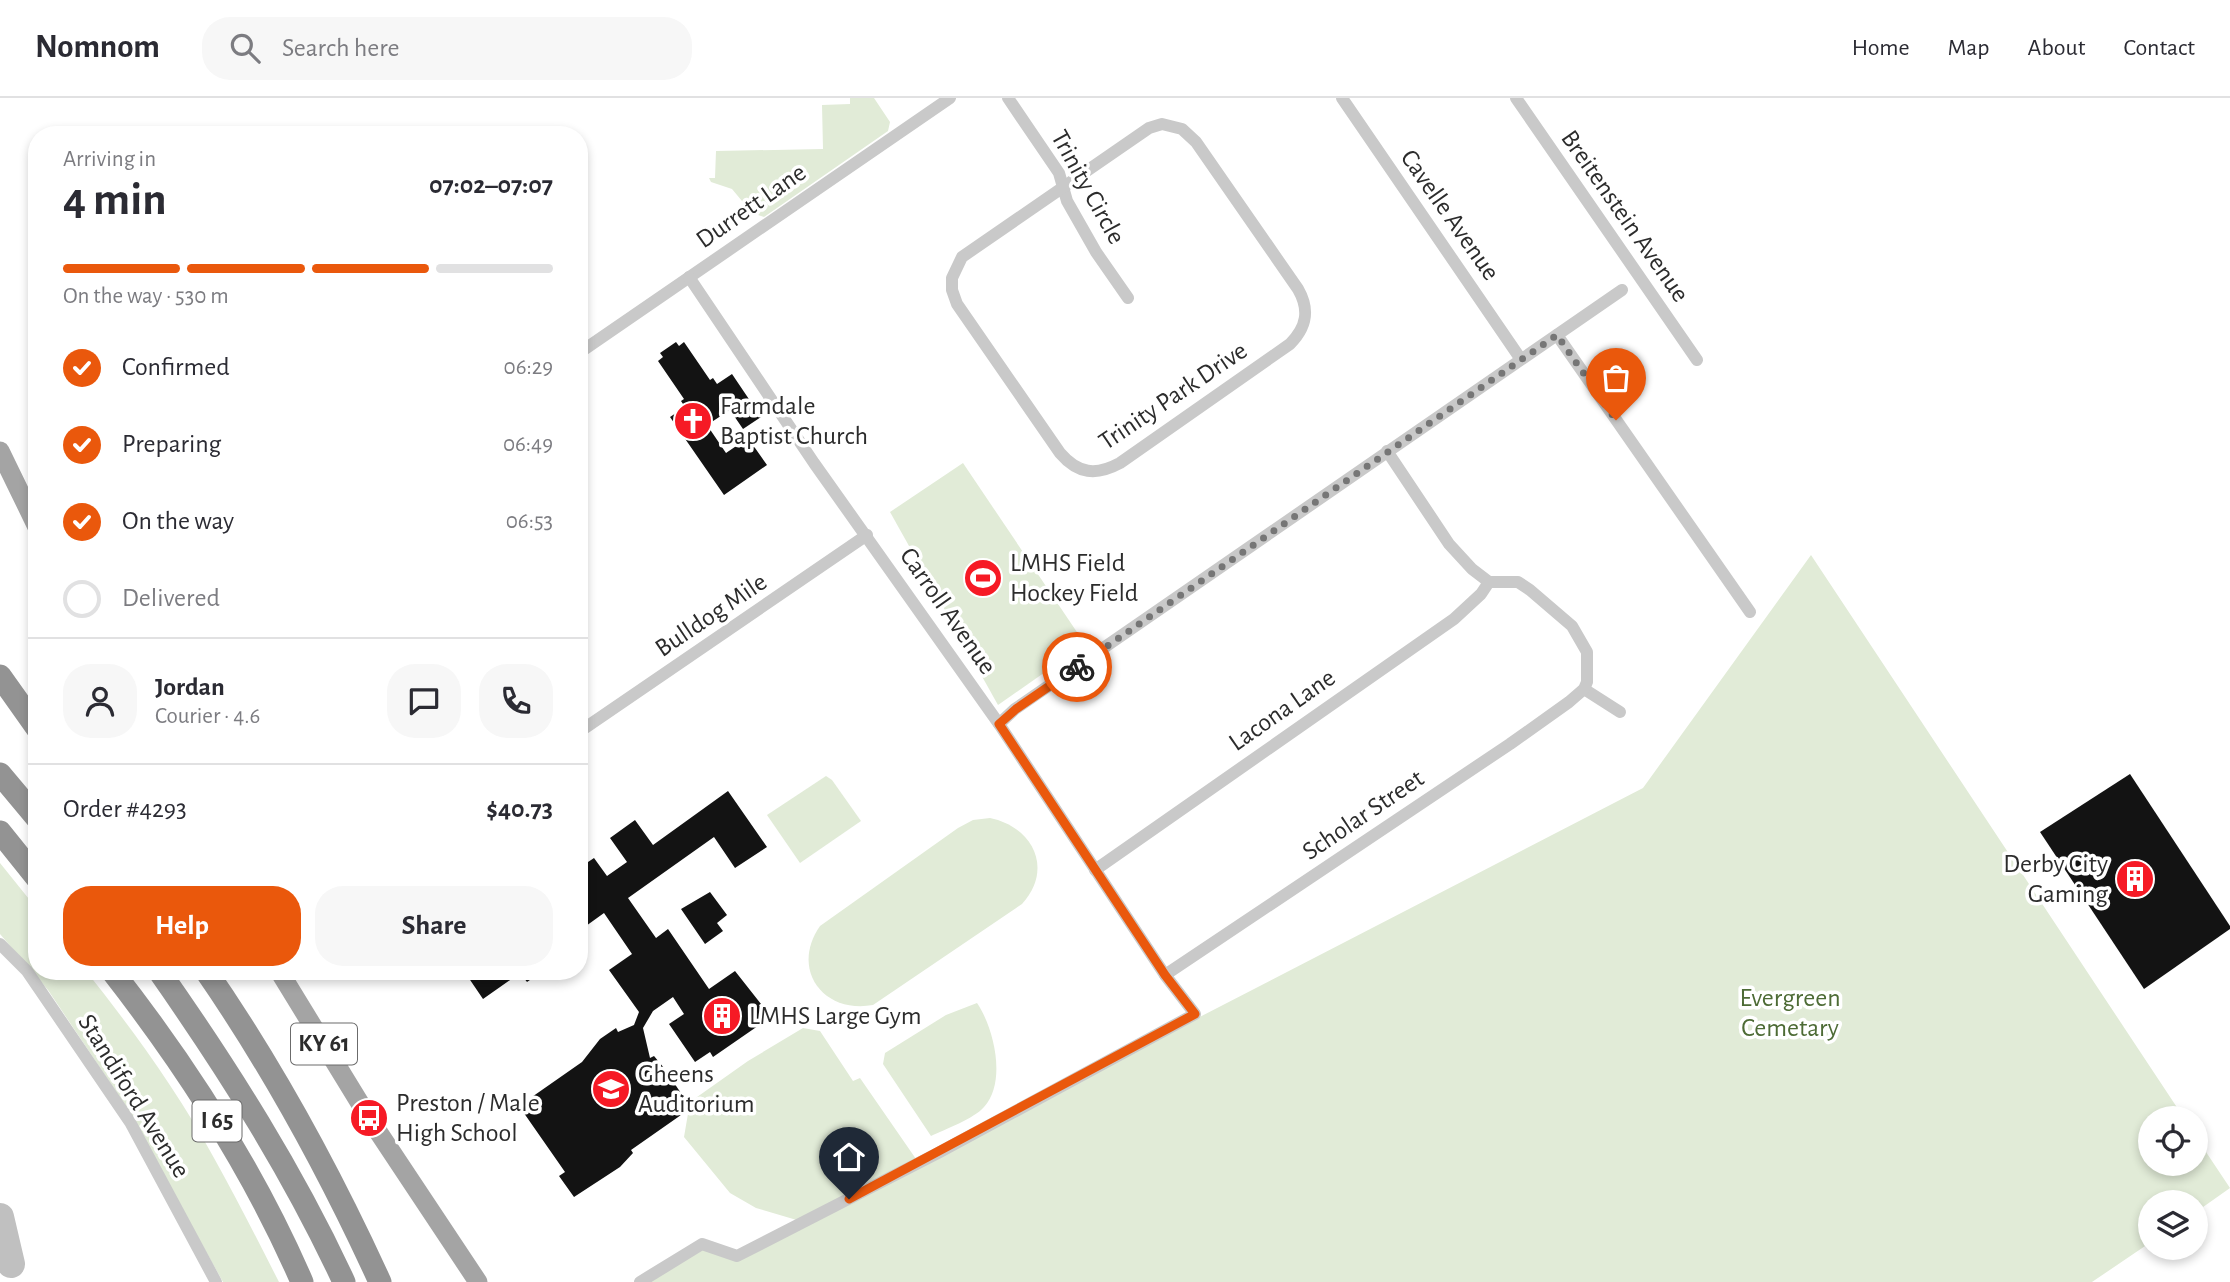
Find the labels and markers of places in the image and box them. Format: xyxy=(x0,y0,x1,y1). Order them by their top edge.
pin xyxy=(1586,348,1646,420)
place label: Farmdale Baptist Church xyxy=(720,393,868,449)
church icon: Farmdale Baptist Church xyxy=(672,400,714,442)
place label: LMHS Field Hockey Field xyxy=(1010,550,1138,606)
sports icon: LMHS Field Hockey Field xyxy=(962,557,1004,599)
place label: Derby City Gaming xyxy=(2003,851,2108,907)
building icon: Derby City Gaming xyxy=(2114,858,2156,900)
building icon: LMHS Large Gym xyxy=(701,995,743,1037)
place label: LMHS Large Gym xyxy=(749,1003,922,1029)
place label: Gheens Auditorium xyxy=(638,1061,754,1117)
school or university icon: Gheens Auditorium xyxy=(590,1068,632,1110)
place label: Preston / Male High School xyxy=(396,1090,540,1146)
bus stop icon: Preston / Male High School xyxy=(348,1097,390,1139)
pin xyxy=(819,1127,879,1199)

